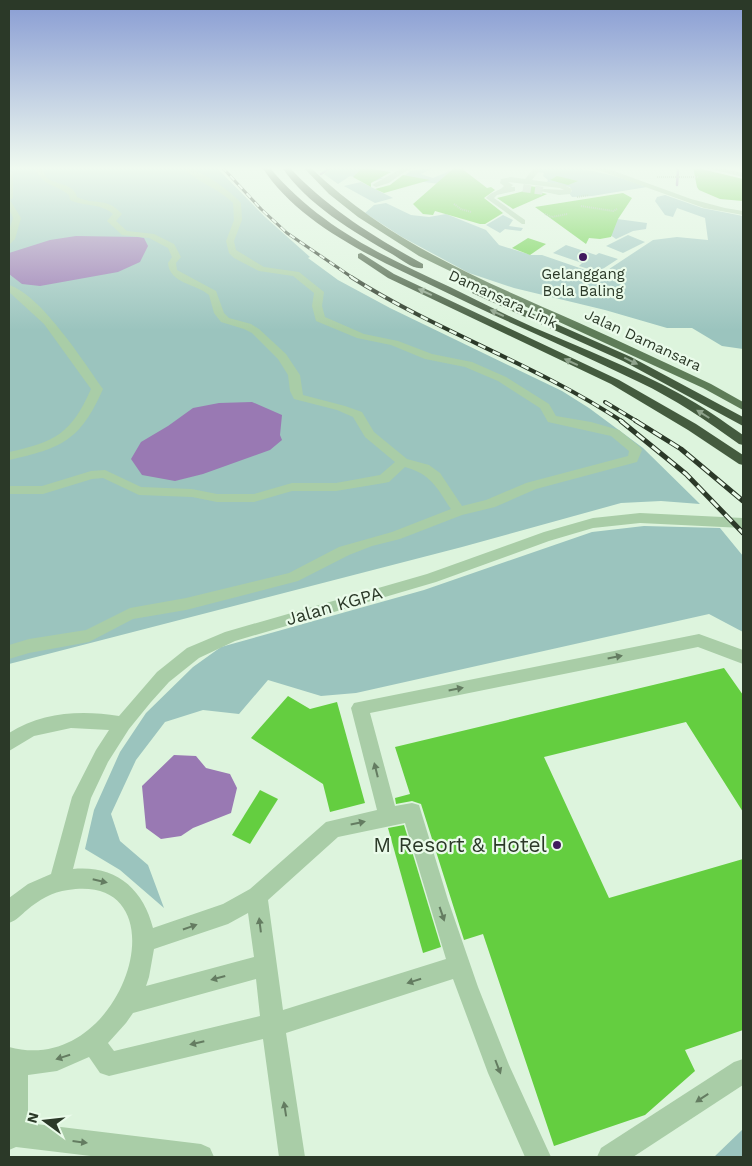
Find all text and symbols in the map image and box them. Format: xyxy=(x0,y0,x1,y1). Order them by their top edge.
marker: Gelanggang Bola Baling xyxy=(577,251,589,263)
place label: Gelanggang Bola Baling xyxy=(541,265,625,300)
street label: Damansara Link xyxy=(446,266,561,332)
one-way arrow xyxy=(417,288,432,296)
street label: Jalan Damansara xyxy=(582,305,705,375)
one-way arrow xyxy=(490,309,504,317)
one-way arrow xyxy=(564,357,578,365)
one-way arrow xyxy=(624,357,638,365)
one-way arrow xyxy=(696,409,709,419)
street label: Jalan KGPA xyxy=(283,582,385,629)
one-way arrow xyxy=(608,653,623,661)
one-way arrow xyxy=(448,684,464,692)
one-way arrow xyxy=(372,762,380,777)
one-way arrow xyxy=(350,819,366,827)
place label: M Resort & Hotel xyxy=(373,832,548,857)
marker: M Resort & Hotel xyxy=(551,839,563,851)
one-way arrow xyxy=(92,877,107,885)
one-way arrow xyxy=(439,907,446,922)
one-way arrow xyxy=(256,916,264,932)
one-way arrow xyxy=(183,923,198,930)
one-way arrow xyxy=(211,974,226,982)
one-way arrow xyxy=(406,977,421,985)
one-way arrow xyxy=(190,1039,205,1047)
one-way arrow xyxy=(55,1053,70,1061)
one-way arrow xyxy=(495,1060,503,1074)
one-way arrow xyxy=(696,1093,709,1103)
north arrow xyxy=(20,1096,70,1146)
one-way arrow xyxy=(281,1101,289,1117)
text: N xyxy=(23,1111,42,1125)
one-way arrow xyxy=(73,1138,89,1146)

